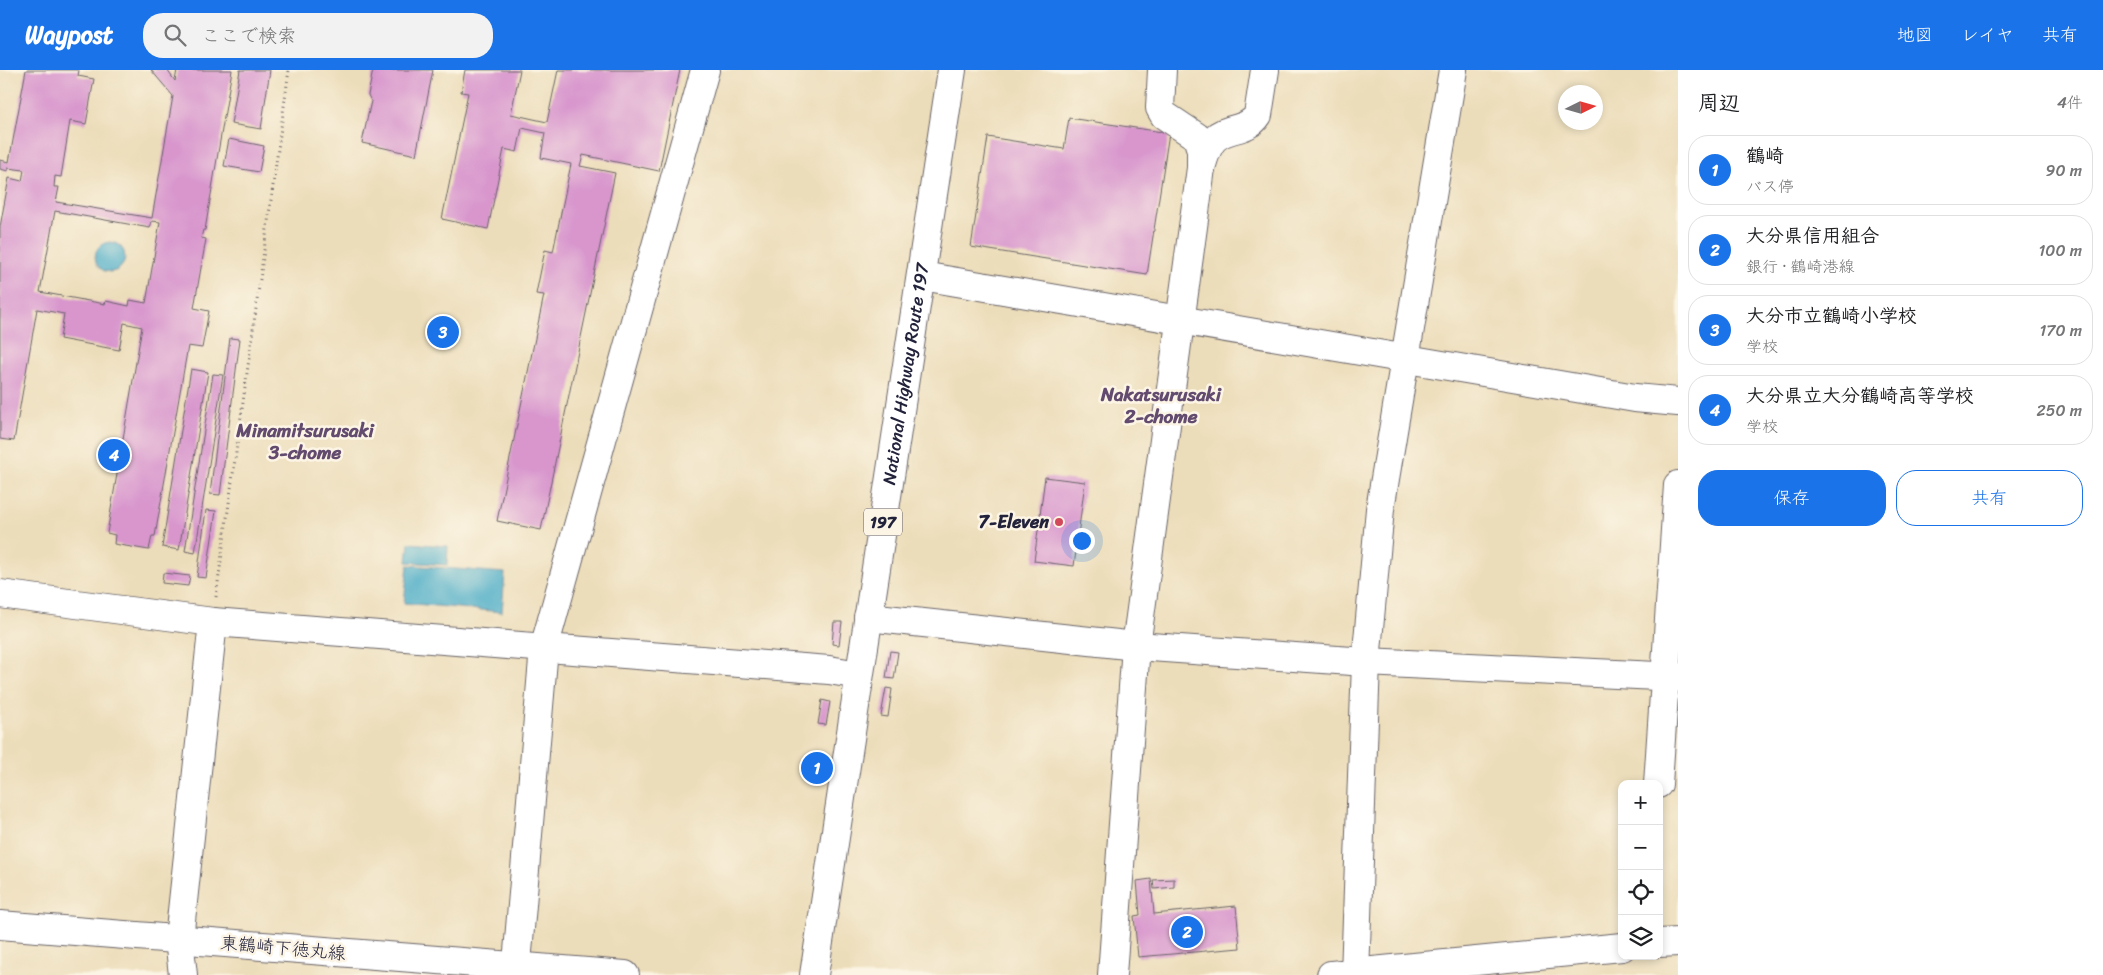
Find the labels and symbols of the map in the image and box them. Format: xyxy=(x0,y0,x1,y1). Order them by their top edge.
north arrow xyxy=(1558,85,1603,130)
street label: National Highway Route 197 xyxy=(873,259,939,487)
pin: 3 xyxy=(427,313,459,351)
district label: Nakatsurusaki 2-chome xyxy=(1100,378,1222,433)
district label: Minamitsurusaki 3-chome xyxy=(235,414,376,469)
pin: 4 xyxy=(98,436,130,474)
place label: 7-Eleven xyxy=(979,506,1049,538)
road number: 197 xyxy=(864,508,902,536)
marker: 7-Eleven xyxy=(1053,516,1065,528)
your location xyxy=(1069,528,1095,554)
pin: 1 xyxy=(801,749,833,787)
pin: 2 xyxy=(1171,913,1203,951)
street label: 東鶴崎下徳丸線 xyxy=(219,927,347,969)

